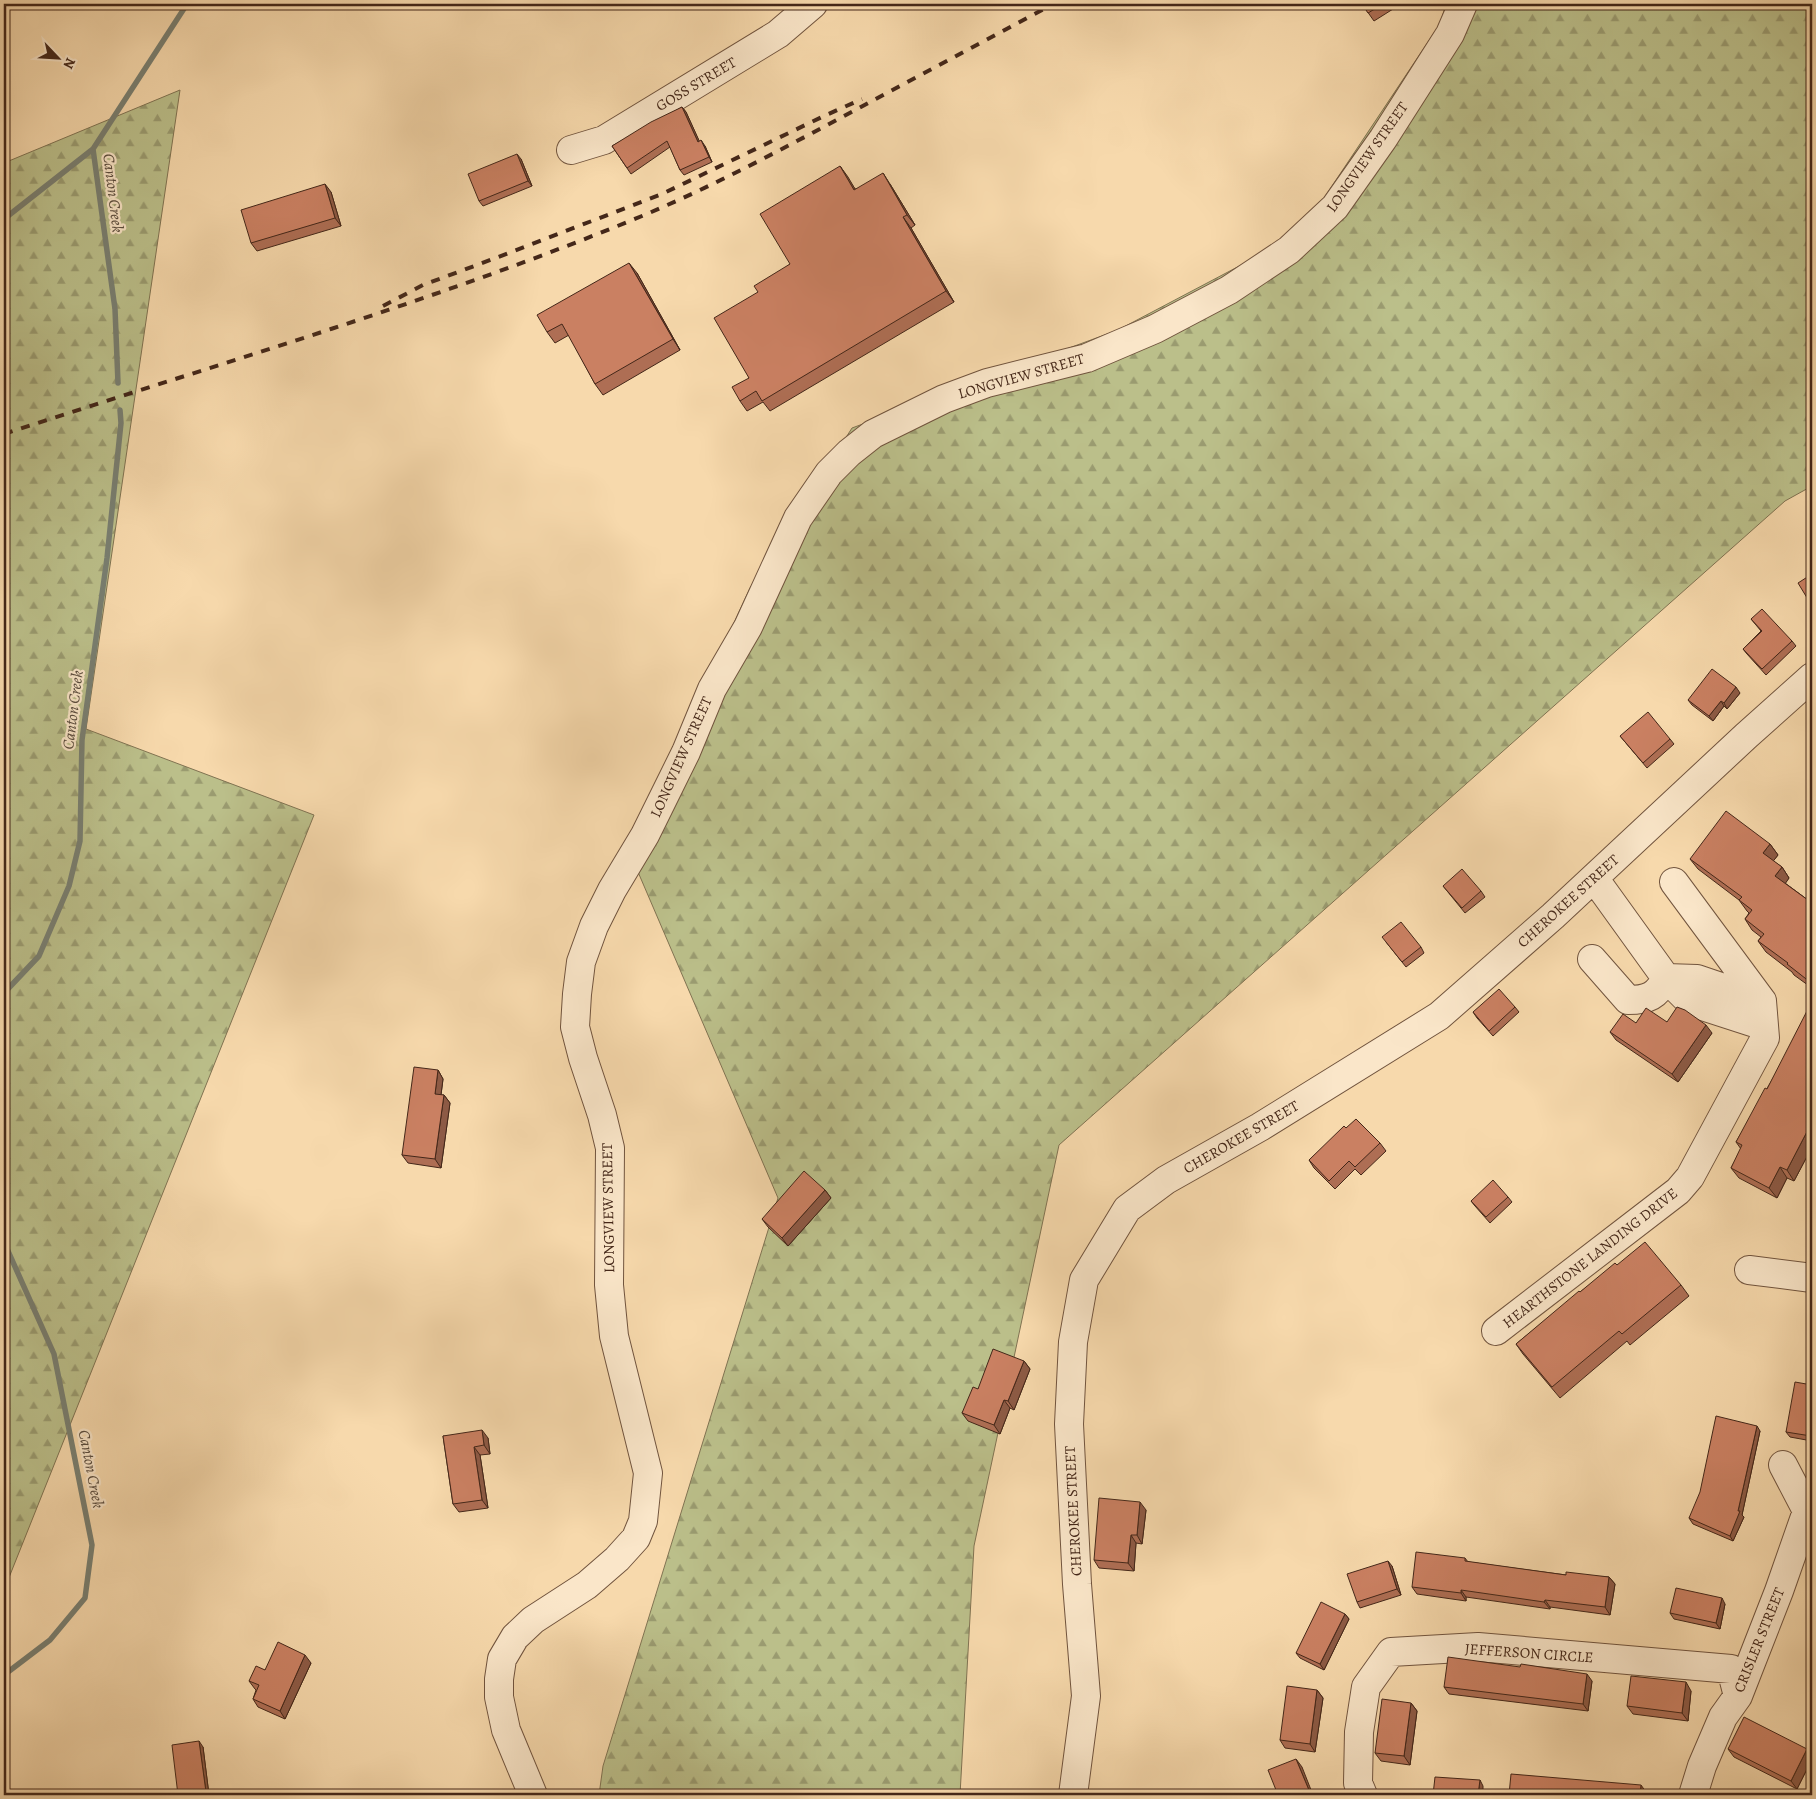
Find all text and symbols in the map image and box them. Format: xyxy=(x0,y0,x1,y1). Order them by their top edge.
north arrow xyxy=(32,32,82,82)
street label: GOSS STREET xyxy=(652,52,741,116)
text: N xyxy=(59,55,80,72)
street label: LONGVIEW STREET xyxy=(1321,97,1413,216)
water label: Canton Creek xyxy=(97,152,129,234)
street label: LONGVIEW STREET xyxy=(956,348,1087,404)
water label: Canton Creek xyxy=(57,669,89,751)
street label: LONGVIEW STREET xyxy=(645,693,717,821)
street label: CHEROKEE STREET xyxy=(1513,849,1624,952)
street label: CHEROKEE STREET xyxy=(1180,1095,1303,1178)
street label: LONGVIEW STREET xyxy=(597,1142,619,1273)
street label: HEARTHSTONE LANDING DRIVE xyxy=(1498,1183,1682,1333)
water label: Canton Creek xyxy=(73,1428,109,1510)
street label: CHEROKEE STREET xyxy=(1060,1445,1086,1577)
street label: CRISLER STREET xyxy=(1729,1584,1789,1695)
street label: JEFFERSON CIRCLE xyxy=(1464,1639,1594,1667)

